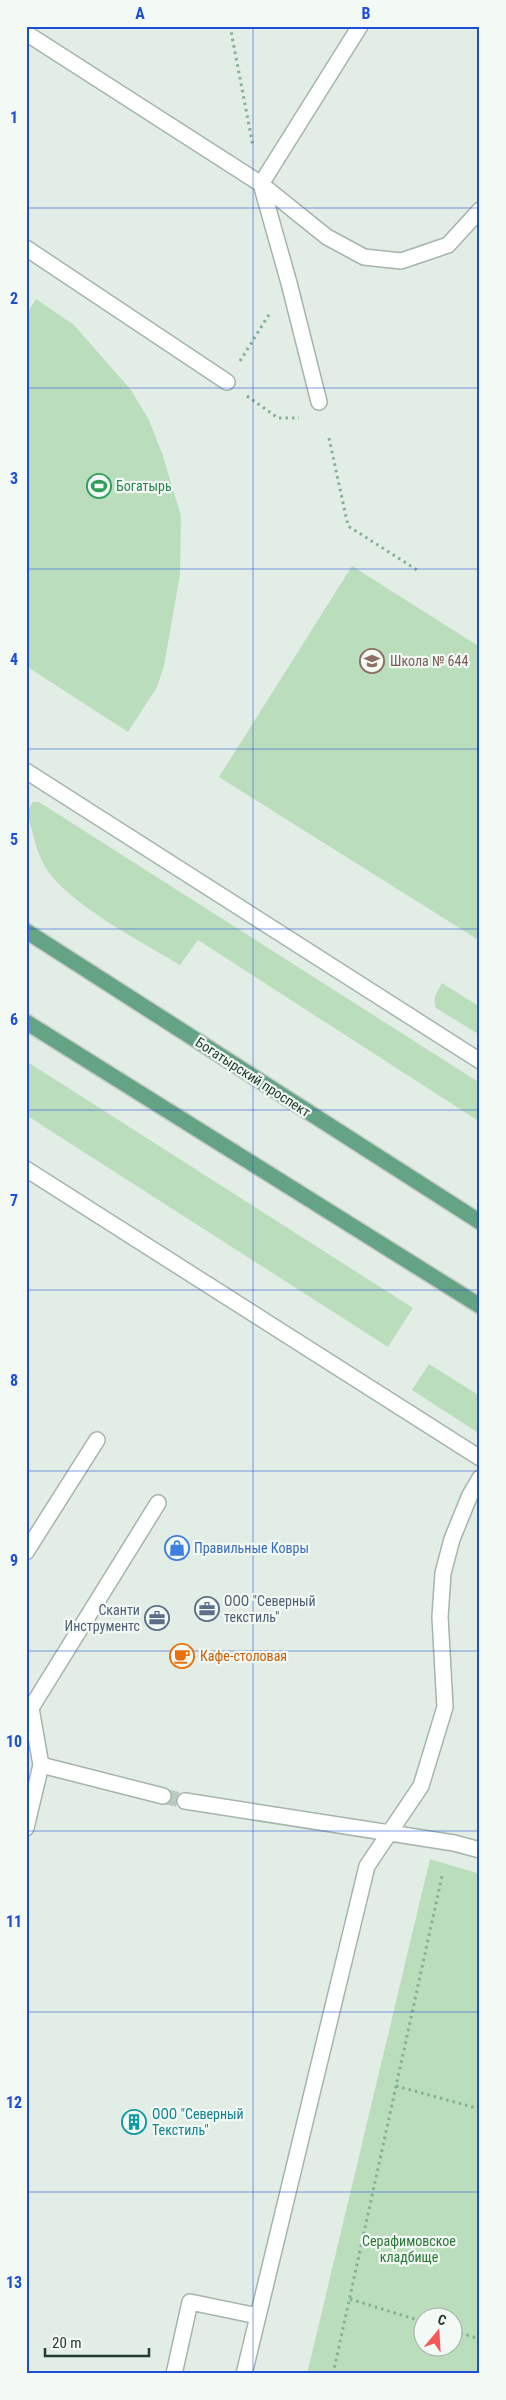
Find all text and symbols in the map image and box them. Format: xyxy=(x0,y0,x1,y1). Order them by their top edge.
text: A xyxy=(135,4,145,23)
text: B xyxy=(362,4,371,23)
text: 1 xyxy=(10,108,18,127)
text: 2 xyxy=(10,289,18,308)
text: 3 xyxy=(10,469,18,488)
sports icon: Богатырь xyxy=(86,473,112,499)
place label: Богатырь xyxy=(116,478,172,494)
school or university icon: Школа № 644 xyxy=(359,648,385,674)
text: 4 xyxy=(10,650,18,669)
place label: Школа № 644 xyxy=(390,653,468,669)
text: 5 xyxy=(10,830,18,849)
text: 6 xyxy=(10,1010,18,1029)
street label: Богатырский проспект xyxy=(193,1034,313,1120)
text: 7 xyxy=(10,1191,18,1210)
text: 8 xyxy=(10,1371,18,1390)
shop icon: Правильные Ковры xyxy=(164,1535,190,1561)
place label: Правильные Ковры xyxy=(194,1540,309,1556)
text: 9 xyxy=(10,1551,18,1570)
place label: ООО "Северный текстиль" xyxy=(224,1593,316,1625)
office icon: ООО "Северный текстиль" xyxy=(194,1596,220,1622)
place label: Сканти Инструментс xyxy=(65,1602,140,1634)
office icon: Сканти Инструментс xyxy=(144,1605,170,1631)
cafe icon: Кафе-столовая xyxy=(169,1643,195,1669)
place label: Кафе-столовая xyxy=(200,1648,287,1664)
text: 10 xyxy=(6,1732,22,1751)
text: 11 xyxy=(6,1912,22,1931)
text: 12 xyxy=(6,2093,22,2112)
place label: ООО "Северный Текстиль" xyxy=(152,2106,244,2138)
building icon: ООО "Северный Текстиль" xyxy=(121,2109,147,2135)
park label: Серафимовское кладбище xyxy=(362,2233,456,2265)
text: 13 xyxy=(6,2273,22,2292)
north arrow xyxy=(414,2308,464,2358)
text: С xyxy=(436,2311,448,2328)
scale bar xyxy=(45,2325,149,2357)
text: 20 m xyxy=(52,2334,82,2352)

